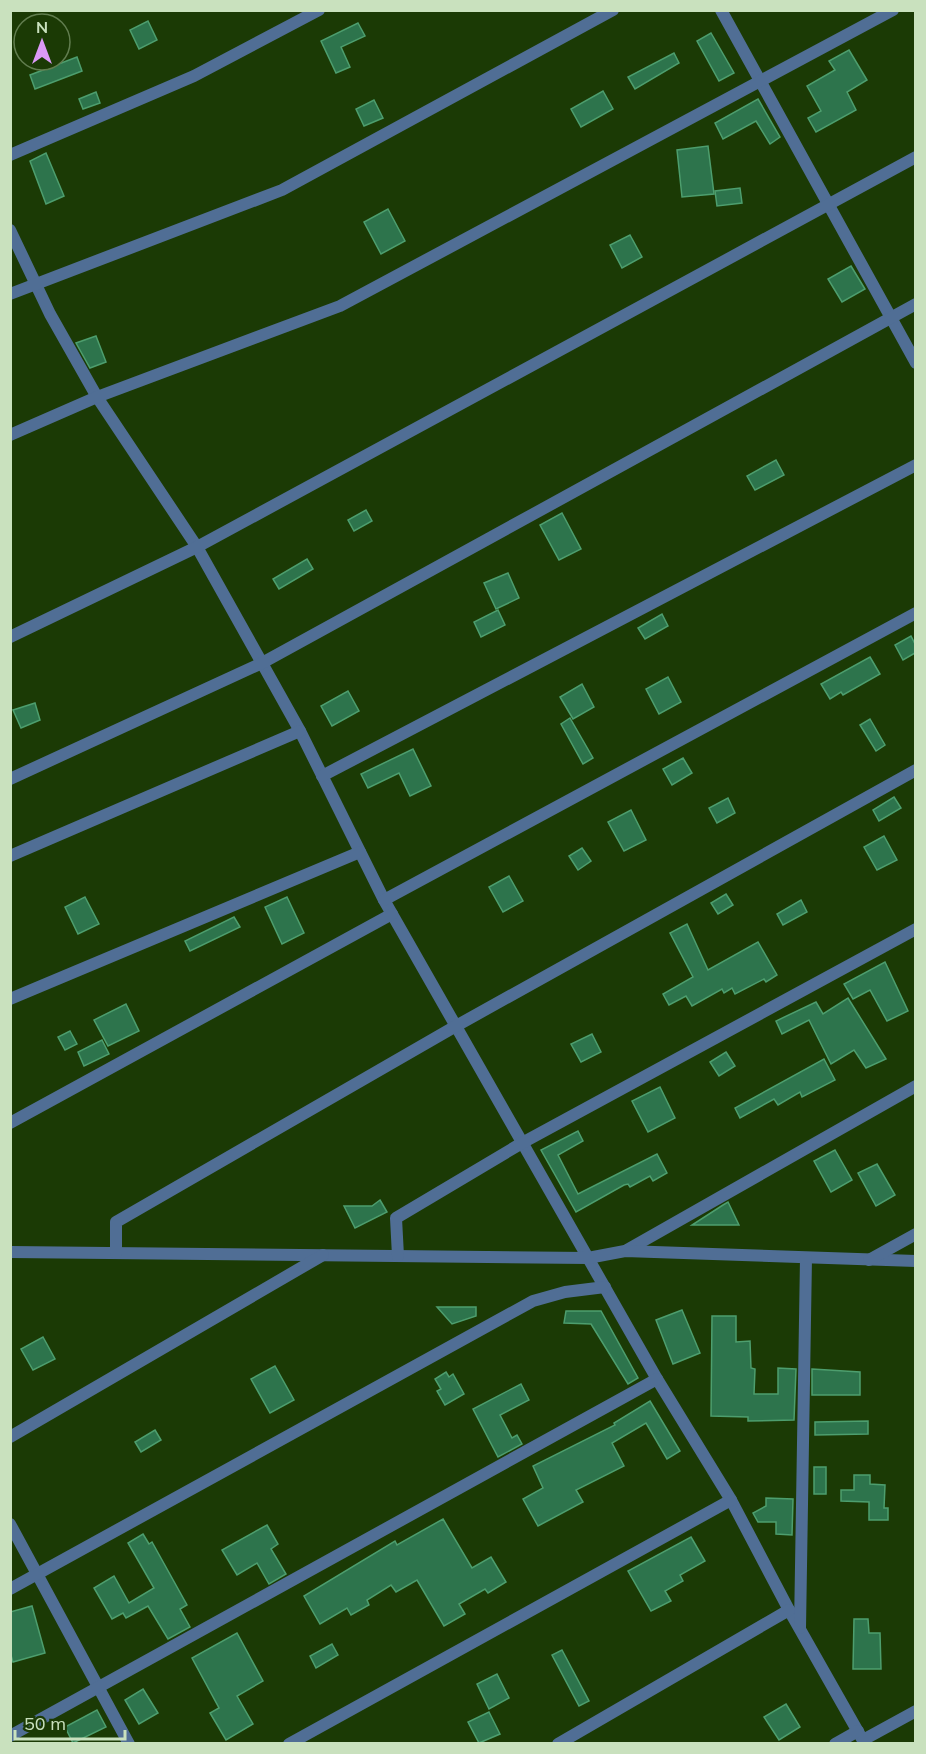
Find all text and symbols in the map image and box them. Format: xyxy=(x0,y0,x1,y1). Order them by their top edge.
north arrow xyxy=(12,12,72,72)
text: N xyxy=(36,17,48,37)
scale bar xyxy=(15,1703,124,1741)
text: 50 m xyxy=(24,1712,66,1735)

